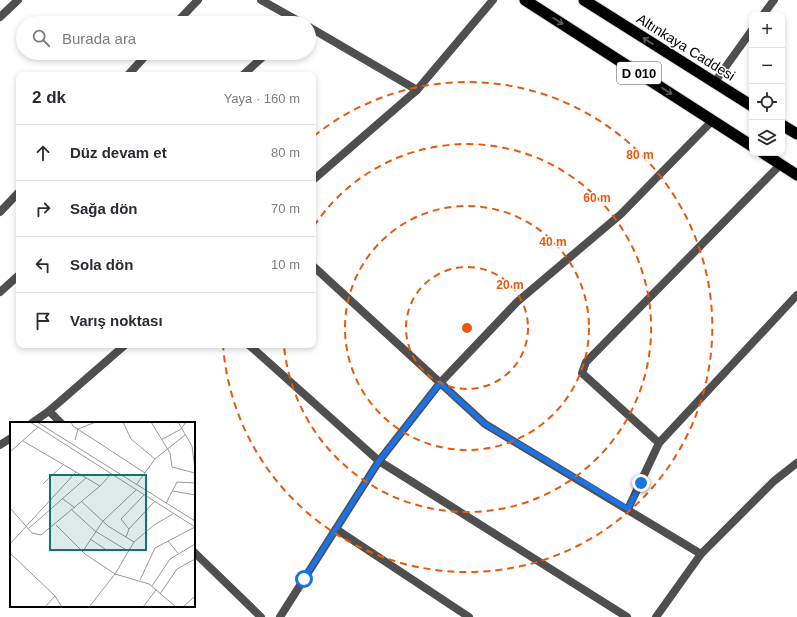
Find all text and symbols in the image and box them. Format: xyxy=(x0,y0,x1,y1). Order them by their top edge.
street label: Altınkaya Caddesi xyxy=(634,10,738,84)
map controls xyxy=(749,12,785,156)
button: + xyxy=(749,12,785,48)
search box xyxy=(16,16,316,60)
one-way arrow xyxy=(552,17,563,25)
icon: search xyxy=(30,27,52,49)
text: Burada ara xyxy=(62,30,136,47)
one-way arrow xyxy=(642,36,654,44)
button: − xyxy=(749,48,785,84)
road number: D 010 xyxy=(617,62,661,84)
button: locate xyxy=(749,84,785,120)
one-way arrow xyxy=(661,87,672,95)
text: 2 dk xyxy=(32,88,66,107)
text: Yaya · 160 m xyxy=(224,91,300,106)
button: layers xyxy=(749,120,785,156)
icon: ahead xyxy=(32,142,54,164)
text: Düz devam et xyxy=(70,144,167,161)
text: 80 m xyxy=(271,145,300,160)
text: 80 m xyxy=(626,148,654,162)
text: 60 m xyxy=(583,191,611,205)
icon: right xyxy=(32,198,54,220)
text: Sağa dön xyxy=(70,200,138,217)
text: 70 m xyxy=(271,201,300,216)
text: 40 m xyxy=(539,235,567,249)
icon: left xyxy=(32,254,54,276)
text: Sola dön xyxy=(70,256,133,273)
text: 10 m xyxy=(271,257,300,272)
text: 20 m xyxy=(496,278,524,292)
icon: arrive xyxy=(32,310,54,332)
text: Varış noktası xyxy=(70,312,163,329)
centre of rings xyxy=(460,321,474,335)
inset map xyxy=(10,422,195,607)
route end xyxy=(632,474,650,492)
route start xyxy=(295,570,313,588)

